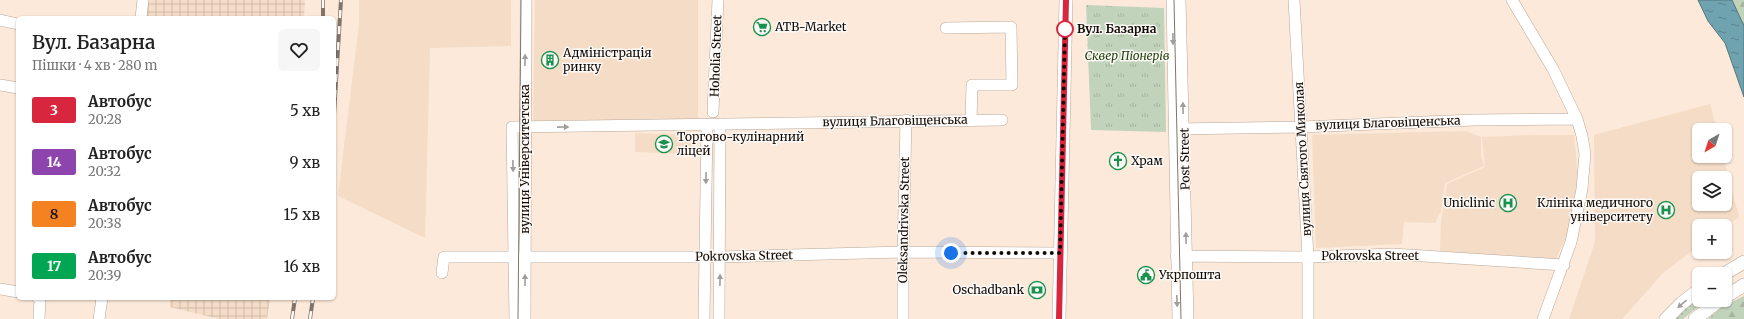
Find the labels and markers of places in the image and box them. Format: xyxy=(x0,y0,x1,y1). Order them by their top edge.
supermarket icon: ATB-Market xyxy=(752,17,772,37)
place label: ATB-Market xyxy=(774,19,847,34)
marker: Вул. Базарна xyxy=(1056,20,1074,38)
place label: Вул. Базарна xyxy=(1077,21,1157,36)
place label: Адміністрація ринку xyxy=(562,45,652,74)
building icon: Адміністрація ринку xyxy=(540,50,560,70)
place label: Торгово-кулінарний ліцей xyxy=(677,129,804,158)
school or university icon: Торгово-кулінарний ліцей xyxy=(654,134,674,154)
church icon: Храм xyxy=(1108,151,1128,171)
place label: Храм xyxy=(1131,153,1163,168)
hospital icon: Uniclinic xyxy=(1498,193,1518,213)
place label: Uniclinic xyxy=(1443,195,1495,210)
place label: Клініка медичного університету xyxy=(1537,195,1653,224)
hospital icon: Клініка медичного університету xyxy=(1656,200,1676,220)
public building icon: Укрпошта xyxy=(1136,265,1156,285)
place label: Укрпошта xyxy=(1158,267,1221,282)
bank icon: Oschadbank xyxy=(1027,280,1047,300)
place label: Oschadbank xyxy=(953,282,1024,297)

